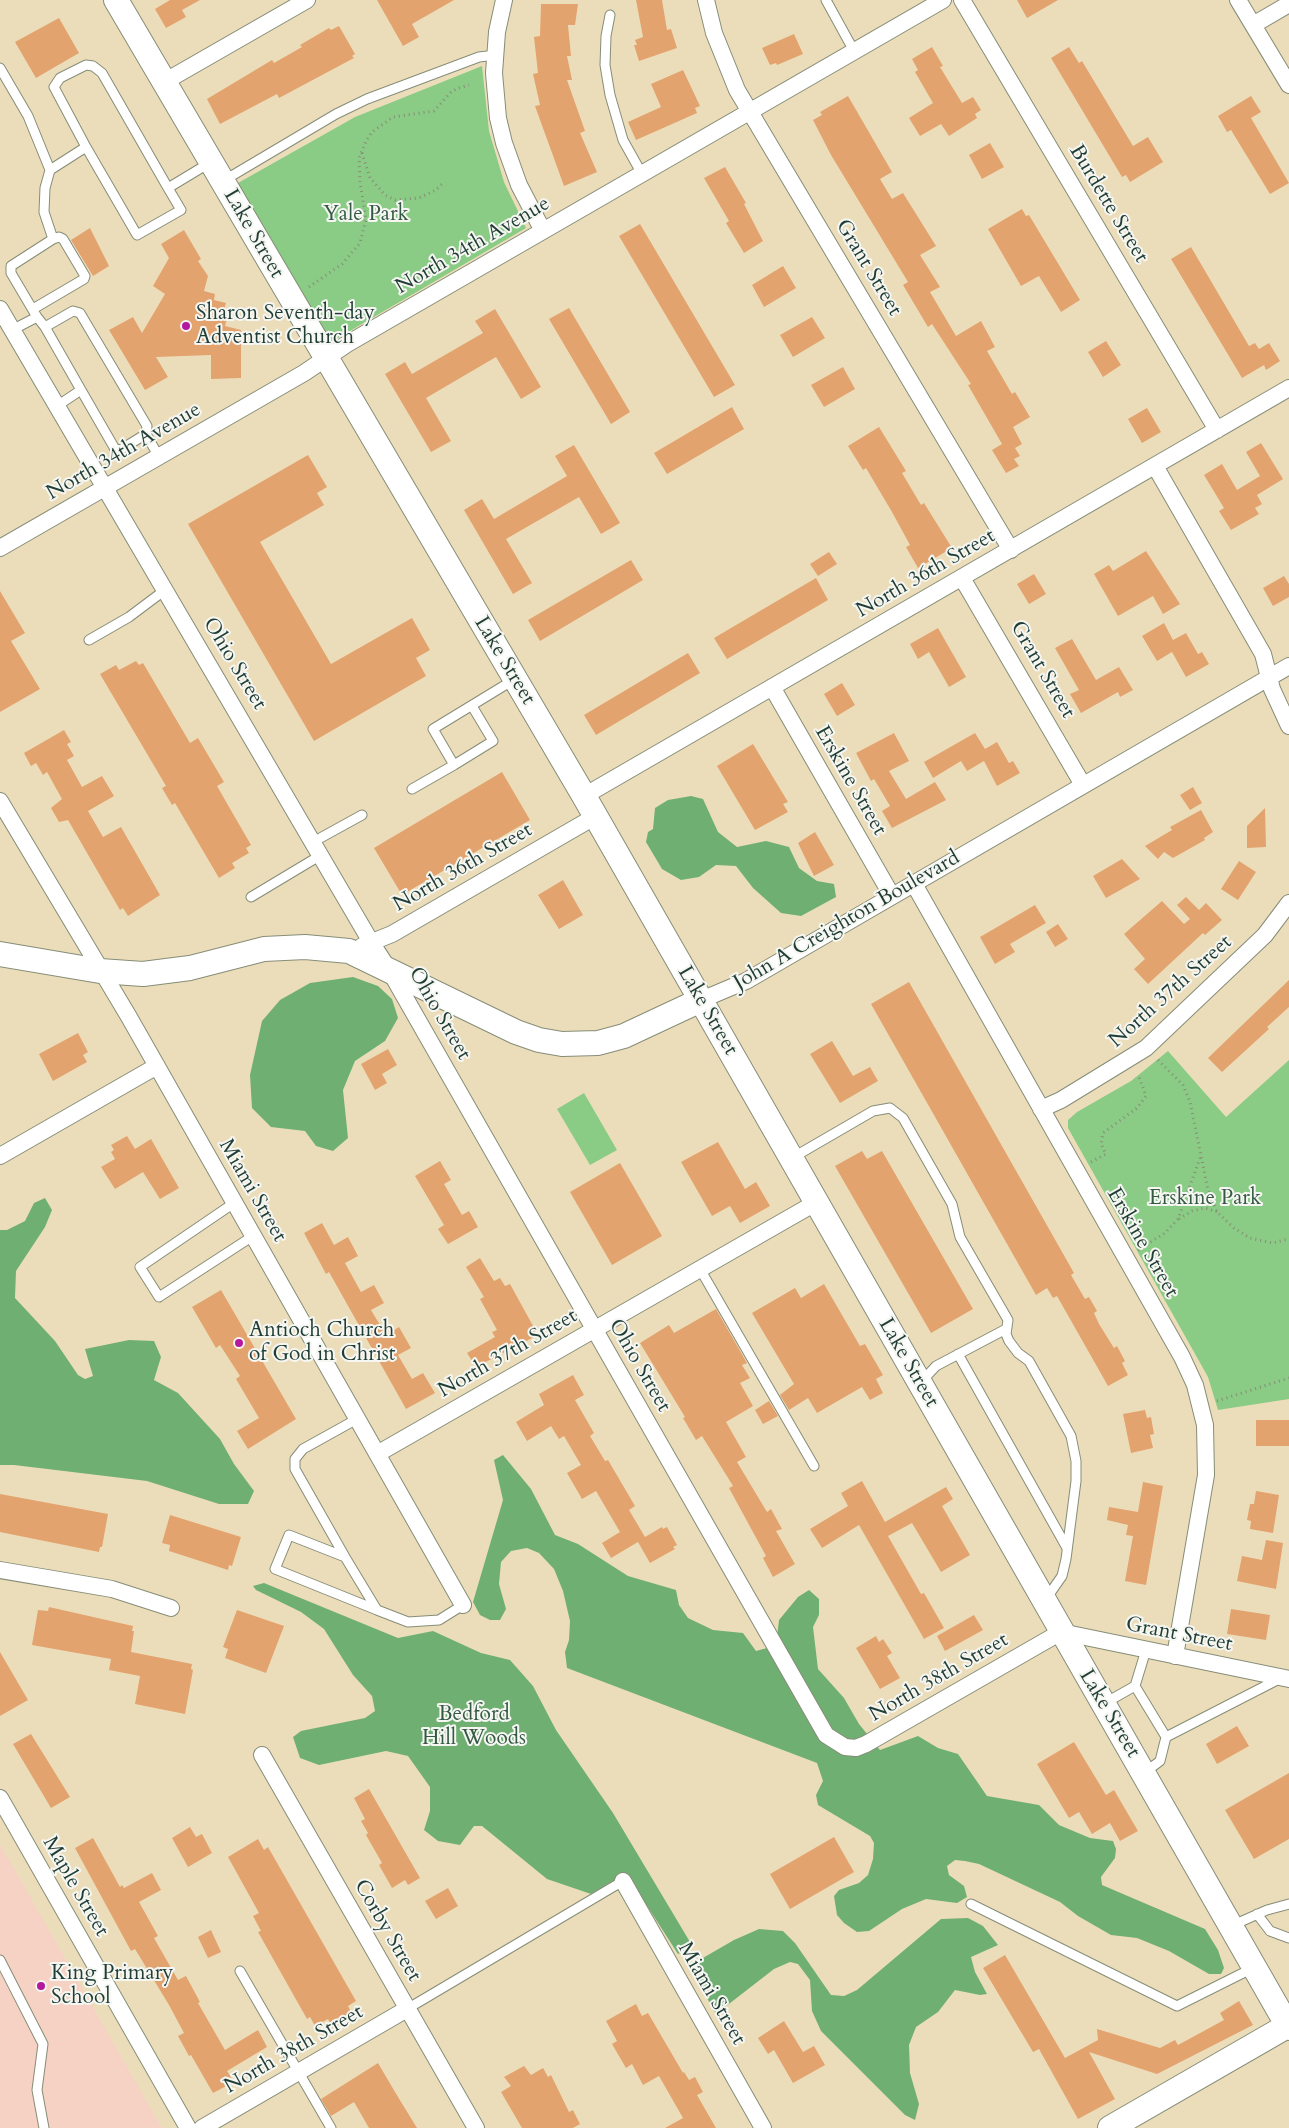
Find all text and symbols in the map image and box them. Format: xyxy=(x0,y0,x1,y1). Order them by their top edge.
street label: Burdette Street xyxy=(1063,140,1153,268)
street label: Lake Street xyxy=(217,185,289,283)
street label: North 34th Avenue xyxy=(391,192,555,300)
park label: Yale Park xyxy=(323,202,409,228)
street label: Grant Street xyxy=(829,215,907,321)
place label: Sharon Seventh-day Adventist Church xyxy=(196,301,375,351)
marker: Sharon Seventh-day Adventist Church xyxy=(180,320,192,332)
street label: North 34th Avenue xyxy=(42,398,206,506)
street label: North 36th Street xyxy=(852,524,1000,624)
street label: Lake Street xyxy=(468,612,540,710)
street label: Ohio Street xyxy=(197,613,271,715)
street label: Grant Street xyxy=(1004,617,1080,723)
street label: Erskine Street xyxy=(808,722,892,840)
street label: North 36th Street xyxy=(389,818,537,918)
street label: John A Creighton Boulevard xyxy=(730,846,964,996)
street label: North 37th Street xyxy=(1104,930,1238,1054)
street label: Lake Street xyxy=(671,962,743,1060)
street label: Ohio Street xyxy=(402,963,476,1065)
street label: Miami Street xyxy=(212,1135,292,1247)
street label: Erskine Street xyxy=(1100,1184,1184,1302)
park label: Erskine Park xyxy=(1149,1186,1261,1212)
street label: North 37th Street xyxy=(434,1304,582,1404)
street label: Lake Street xyxy=(872,1314,944,1412)
street label: Ohio Street xyxy=(602,1315,676,1417)
place label: Antioch Church of God in Christ xyxy=(249,1318,395,1368)
marker: Antioch Church of God in Christ xyxy=(233,1337,245,1349)
street label: Grant Street xyxy=(1124,1612,1234,1658)
street label: North 38th Street xyxy=(865,1628,1013,1728)
street label: Lake Street xyxy=(1073,1665,1145,1763)
park label: Bedford Hill Woods xyxy=(422,1702,526,1752)
street label: Maple Street xyxy=(36,1833,114,1941)
street label: Corby Street xyxy=(348,1876,426,1986)
street label: Miami Street xyxy=(671,1938,751,2050)
place label: King Primary School xyxy=(51,1961,173,2011)
marker: King Primary School xyxy=(35,1980,47,1992)
street label: North 38th Street xyxy=(220,2000,368,2100)

